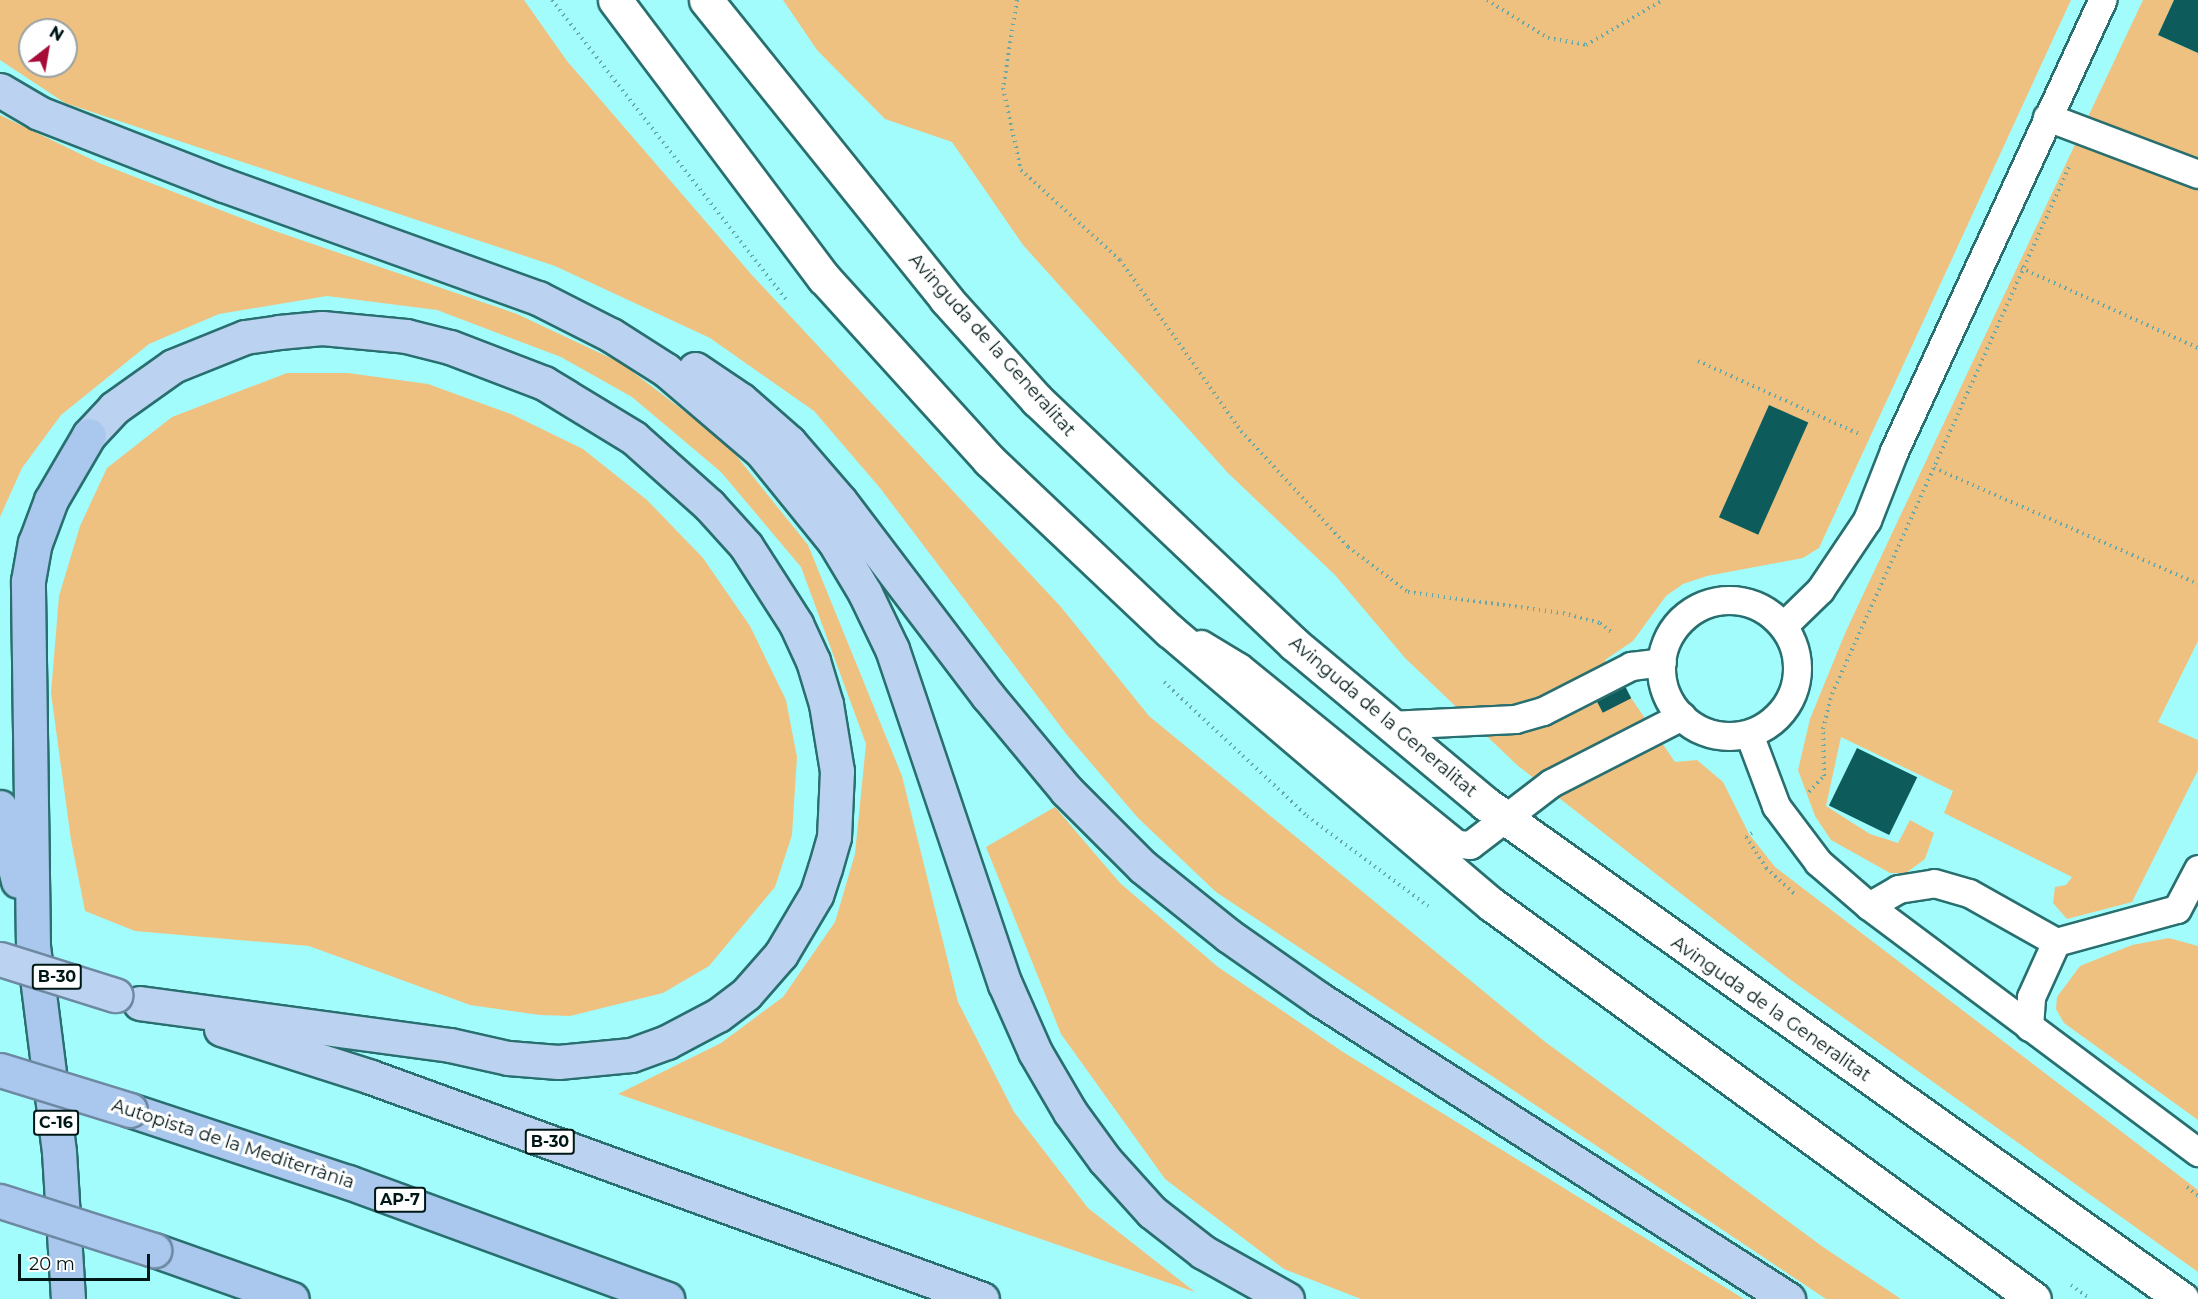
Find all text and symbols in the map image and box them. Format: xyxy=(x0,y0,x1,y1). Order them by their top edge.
north arrow xyxy=(18,18,78,78)
text: N xyxy=(46,22,67,45)
street label: Avinguda de la Generalitat xyxy=(904,249,1080,441)
street label: Avinguda de la Generalitat xyxy=(1285,632,1481,802)
street label: Avinguda de la Generalitat xyxy=(1667,932,1875,1086)
road number: B-30 xyxy=(32,964,82,990)
street label: Autopista de la Mediterrània xyxy=(109,1095,357,1193)
road number: C-16 xyxy=(32,1110,80,1136)
road number: B-30 xyxy=(524,1129,576,1155)
road number: AP-7 xyxy=(373,1187,427,1213)
scale bar xyxy=(21,1242,153,1280)
text: 20 m xyxy=(29,1253,75,1275)

